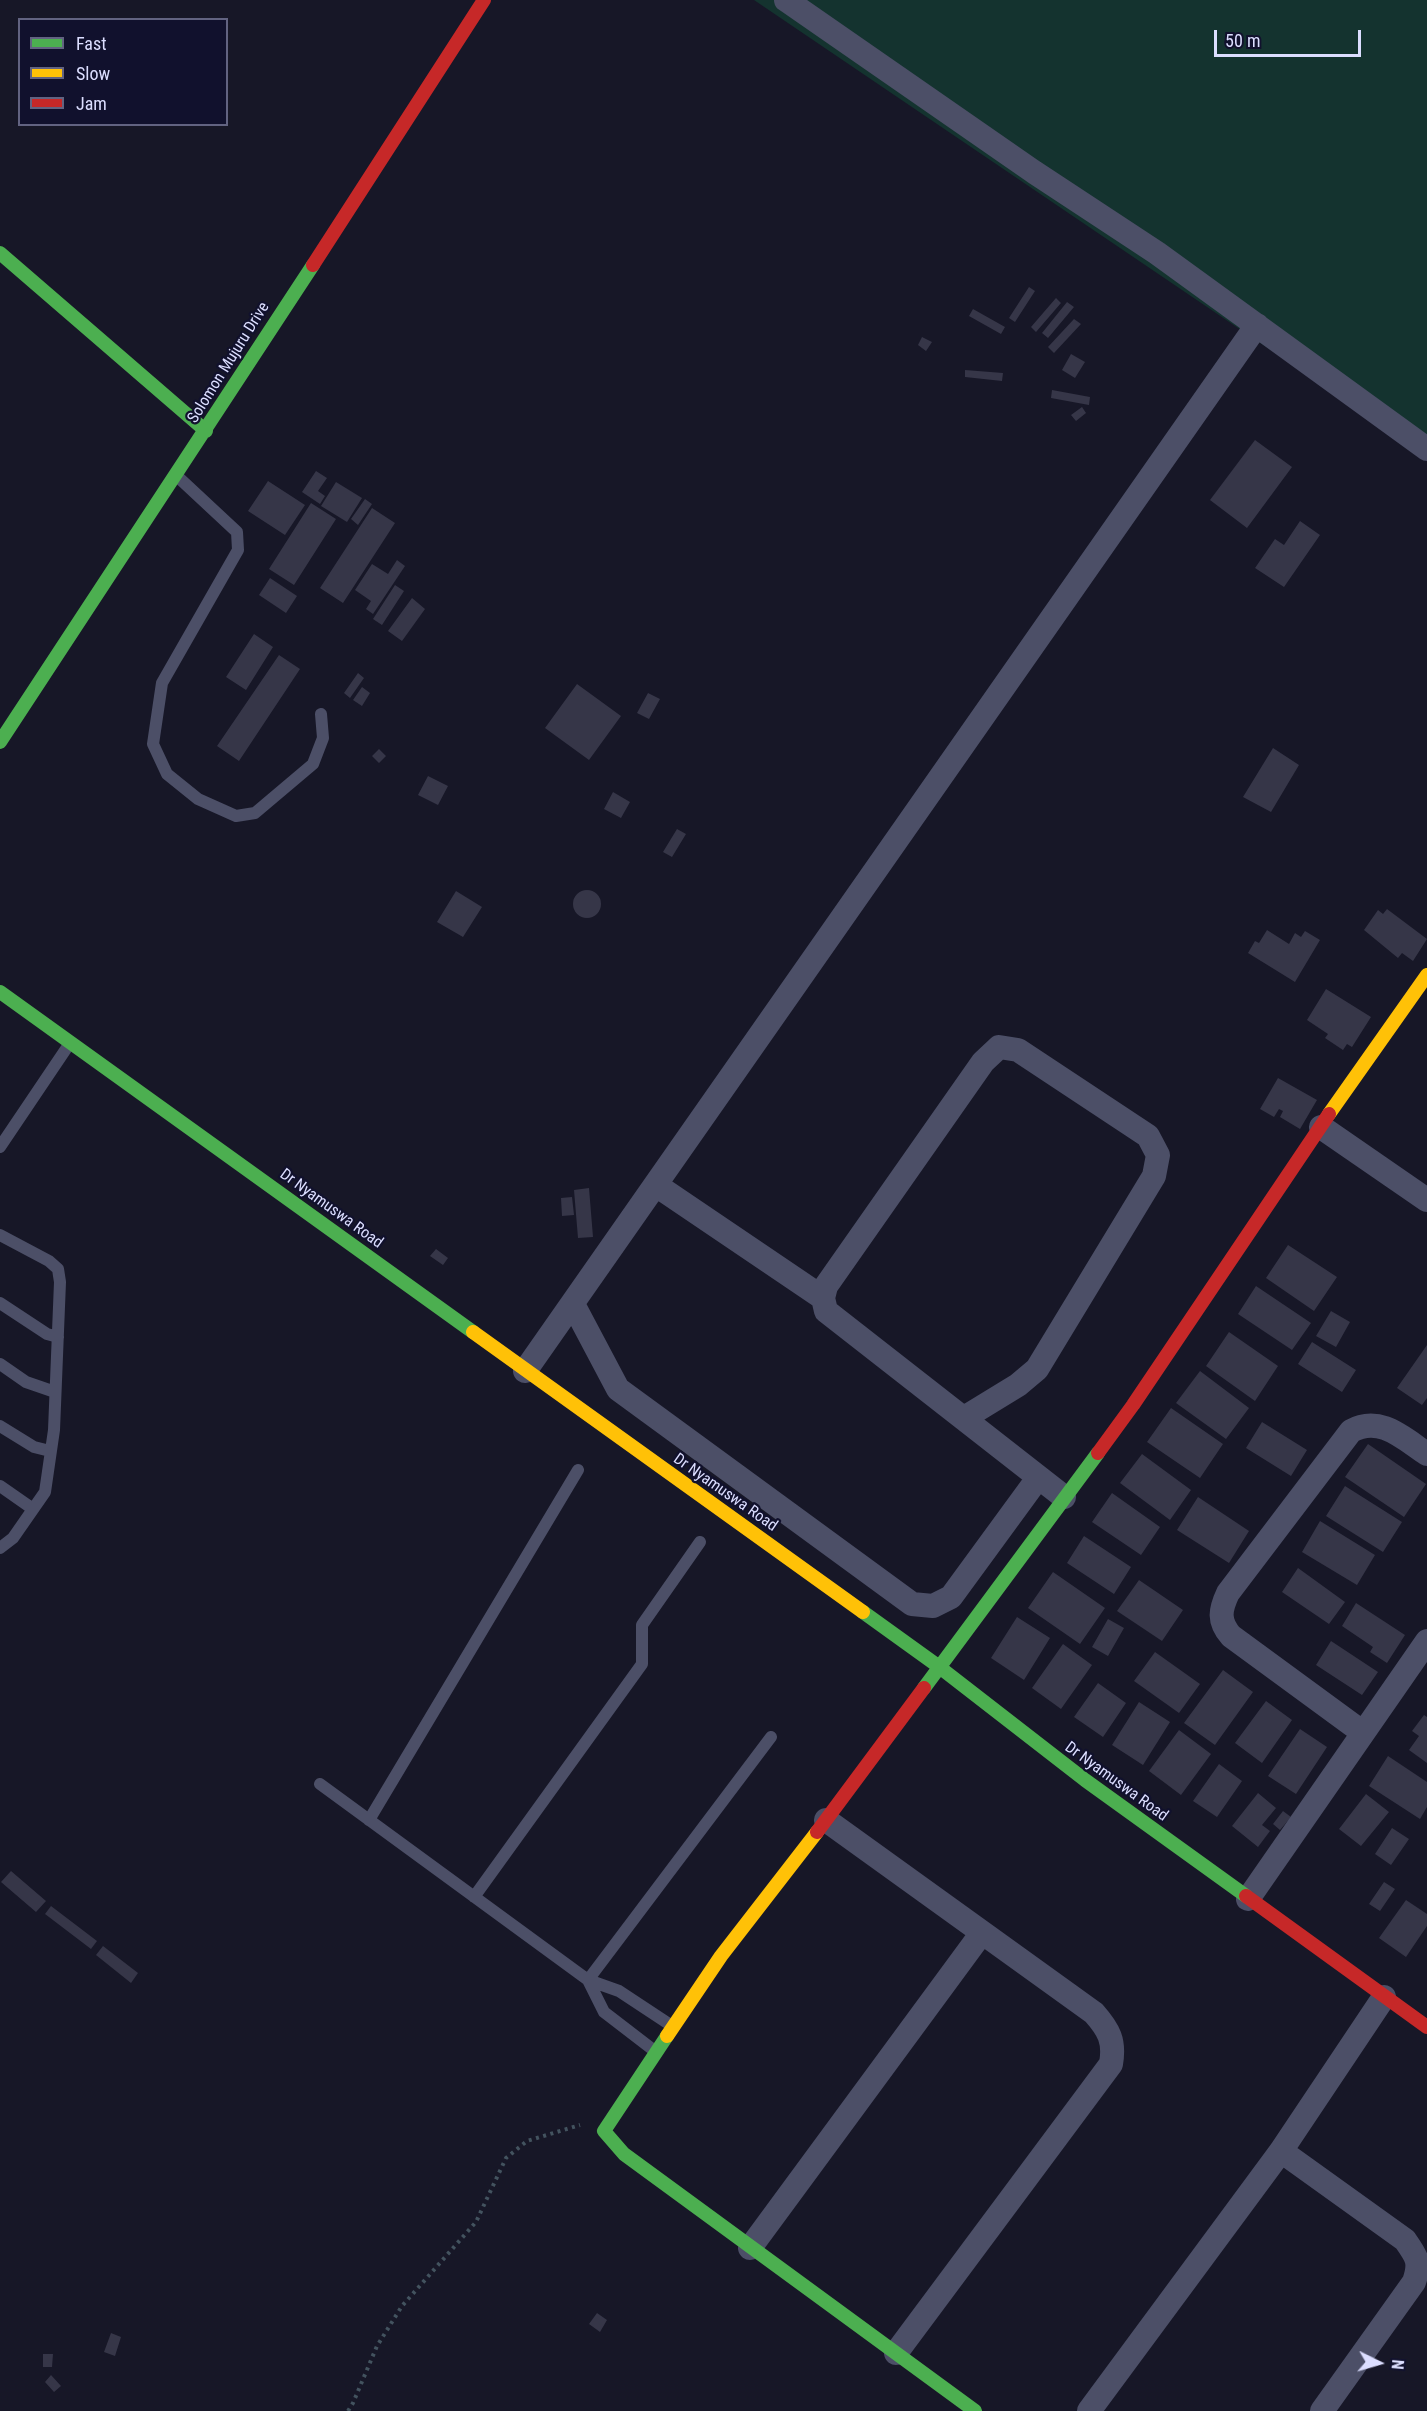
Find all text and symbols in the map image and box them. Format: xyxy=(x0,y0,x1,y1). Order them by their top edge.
legend xyxy=(18,18,228,126)
scale bar xyxy=(1217,18,1364,56)
text: 50 m xyxy=(1225,30,1260,51)
text: Fast xyxy=(76,33,107,54)
text: Slow xyxy=(76,63,110,84)
text: Jam xyxy=(76,93,107,114)
street label: Solomon Mujuru Drive xyxy=(184,299,274,427)
street label: Dr Nyamuswa Road xyxy=(276,1165,386,1253)
street label: Dr Nyamuswa Road xyxy=(669,1450,781,1536)
street label: Dr Nyamuswa Road xyxy=(1061,1738,1171,1826)
north arrow xyxy=(1349,2333,1409,2393)
text: N xyxy=(1388,2359,1407,2370)

